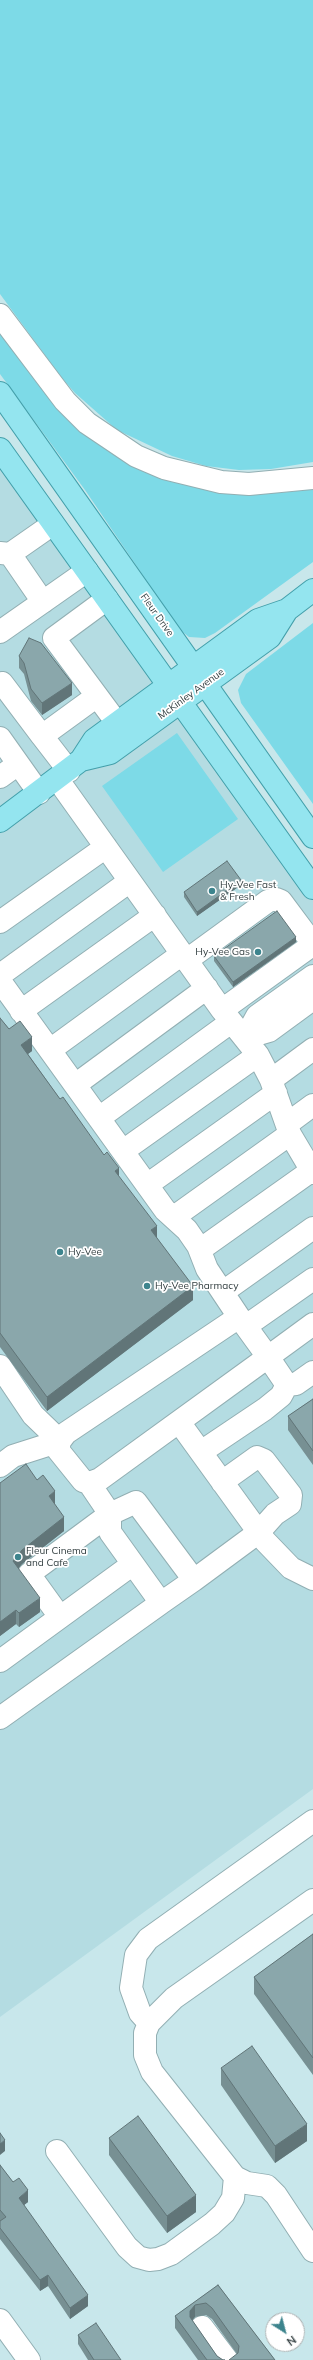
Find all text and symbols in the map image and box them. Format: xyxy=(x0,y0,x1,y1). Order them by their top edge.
street label: Fleur Drive xyxy=(138,591,176,639)
street label: McKinley Avenue xyxy=(156,666,226,722)
place label: Hy-Vee Fast & Fresh xyxy=(220,879,276,902)
marker: Hy-Vee Fast & Fresh xyxy=(207,886,217,896)
place label: Hy-Vee Gas xyxy=(195,946,250,958)
marker: Hy-Vee Gas xyxy=(253,947,263,957)
place label: Hy-Vee xyxy=(68,1246,102,1258)
marker: Hy-Vee xyxy=(55,1247,65,1257)
place label: Hy-Vee Pharmacy xyxy=(155,1280,239,1292)
marker: Hy-Vee Pharmacy xyxy=(142,1281,152,1291)
place label: Fleur Cinema and Cafe xyxy=(26,1545,87,1568)
marker: Fleur Cinema and Cafe xyxy=(13,1552,23,1562)
north arrow xyxy=(265,2312,305,2352)
text: N xyxy=(284,2333,299,2349)

